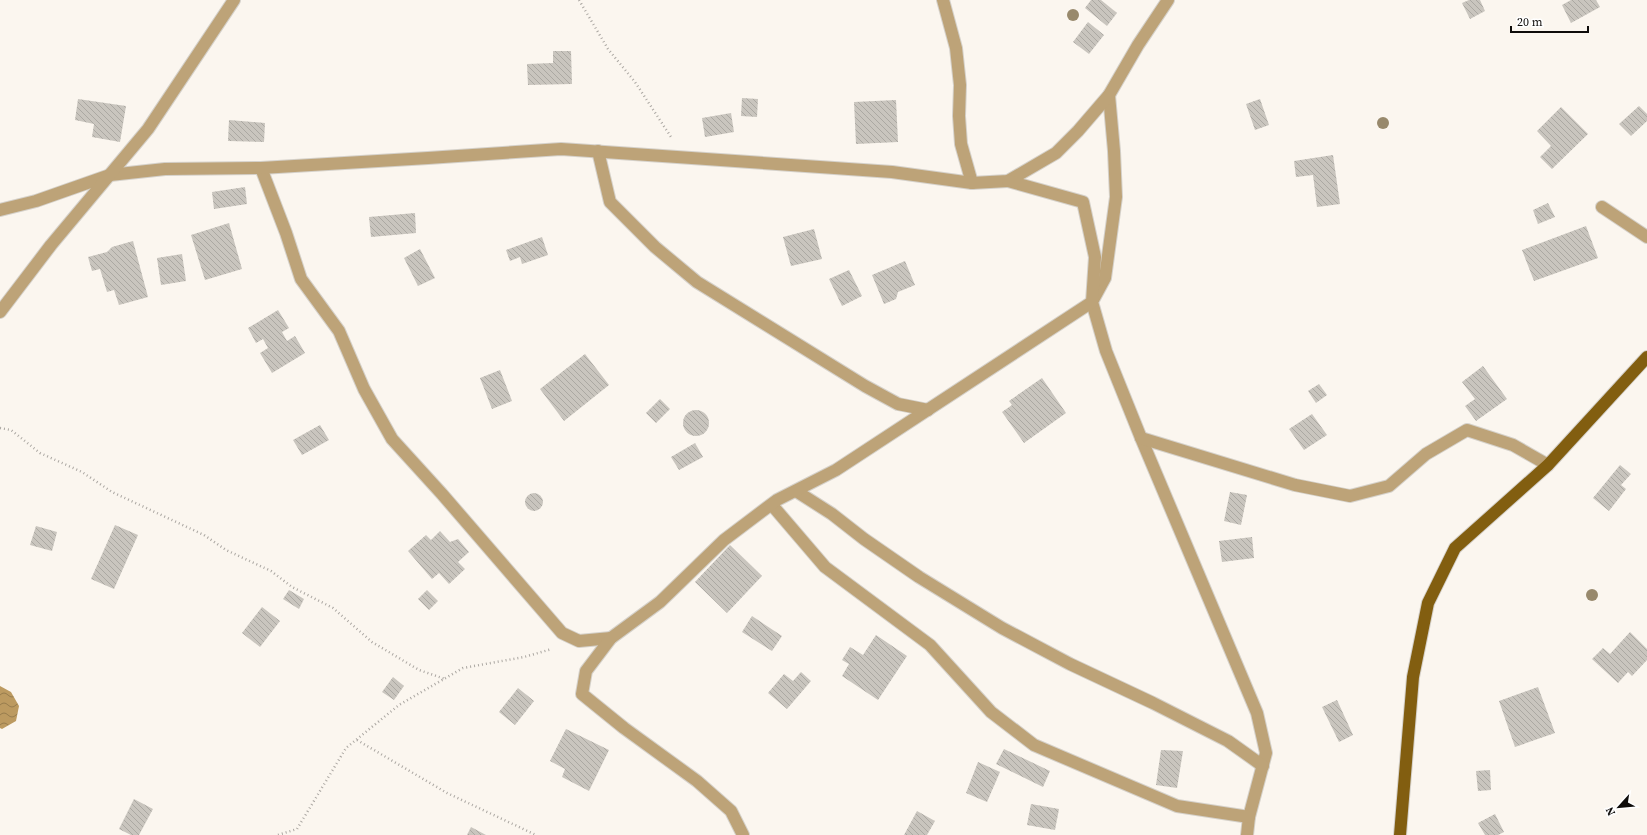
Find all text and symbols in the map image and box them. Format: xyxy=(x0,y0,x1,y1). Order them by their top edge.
scale bar xyxy=(1511,8,1588,34)
text: 20 m xyxy=(1517,14,1543,30)
north arrow xyxy=(1599,787,1639,827)
text: N xyxy=(1602,804,1619,818)

